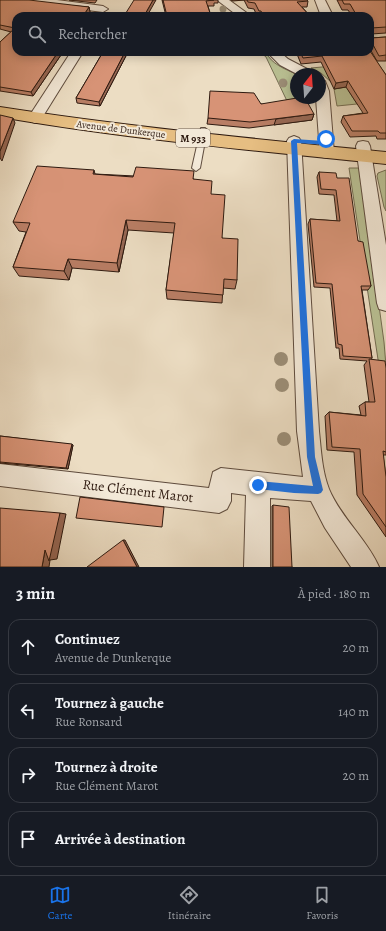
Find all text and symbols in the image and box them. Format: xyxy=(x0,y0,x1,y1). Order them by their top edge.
search box xyxy=(12,12,374,56)
icon: search xyxy=(26,23,48,45)
text: Rechercher xyxy=(58,24,127,44)
north arrow xyxy=(290,68,326,104)
street label: Avenue de Dunkerque xyxy=(75,117,167,141)
road number: M 933 xyxy=(176,129,210,147)
route start xyxy=(317,130,335,148)
street label: Rue Clément Marot xyxy=(82,475,195,507)
route end xyxy=(249,476,267,494)
text: 3 min xyxy=(16,582,55,605)
text: À pied · 180 m xyxy=(298,585,370,602)
text: Continuez xyxy=(55,629,120,649)
icon: ahead xyxy=(17,636,39,658)
text: 20 m xyxy=(343,639,369,656)
text: Avenue de Dunkerque xyxy=(55,649,171,666)
text: Tournez à gauche xyxy=(55,693,164,713)
icon: left xyxy=(17,700,39,722)
text: 140 m xyxy=(338,703,369,720)
text: Rue Ronsard xyxy=(55,713,122,730)
text: Tournez à droite xyxy=(55,757,158,777)
icon: right xyxy=(17,764,39,786)
text: 20 m xyxy=(343,767,369,784)
text: Rue Clément Marot xyxy=(55,777,158,794)
icon: arrive xyxy=(17,828,39,850)
text: Arrivée à destination xyxy=(55,829,186,849)
tab: Carte xyxy=(48,884,72,923)
tab: Itinéraire xyxy=(168,884,211,923)
tab: Favoris xyxy=(306,884,338,923)

